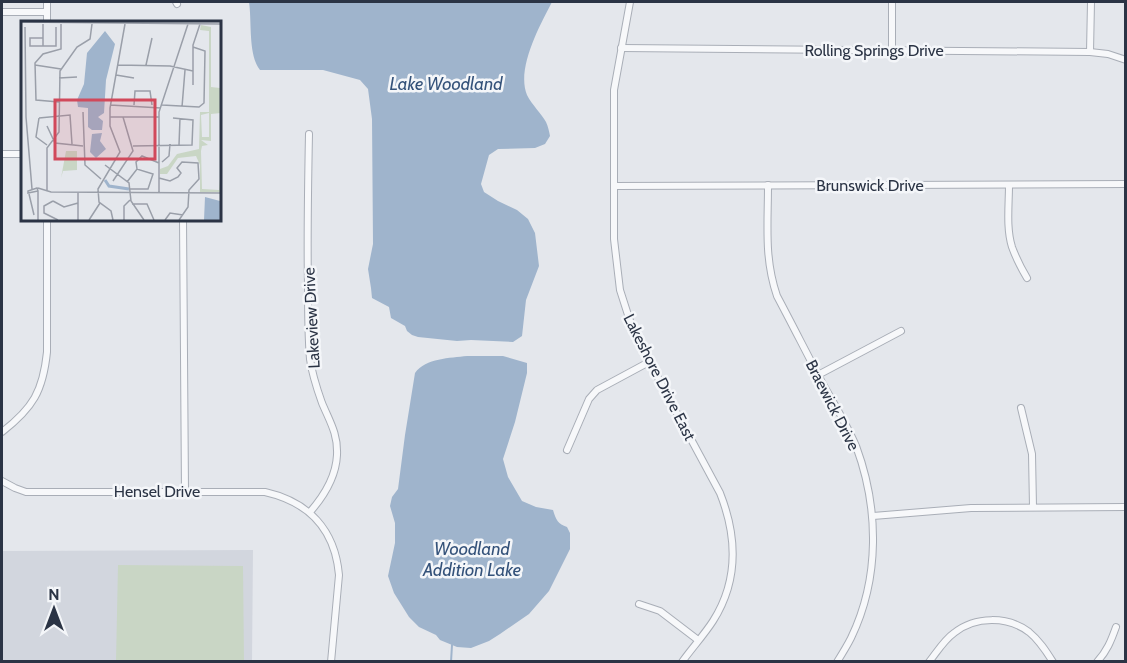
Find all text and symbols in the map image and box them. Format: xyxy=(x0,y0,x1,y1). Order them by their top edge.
inset map xyxy=(21,21,220,220)
street label: Rolling Springs Drive xyxy=(804,41,944,60)
water label: Lake Woodland xyxy=(389,73,503,95)
street label: Brunswick Drive xyxy=(816,176,924,195)
street label: Lakeview Drive xyxy=(299,267,324,369)
street label: Lakeshore Drive East xyxy=(619,311,700,444)
street label: Braewick Drive xyxy=(802,357,864,454)
street label: Hensel Drive xyxy=(114,482,200,501)
water label: Woodland Addition Lake xyxy=(422,538,521,581)
north arrow xyxy=(24,579,84,639)
text: N xyxy=(48,585,60,604)

